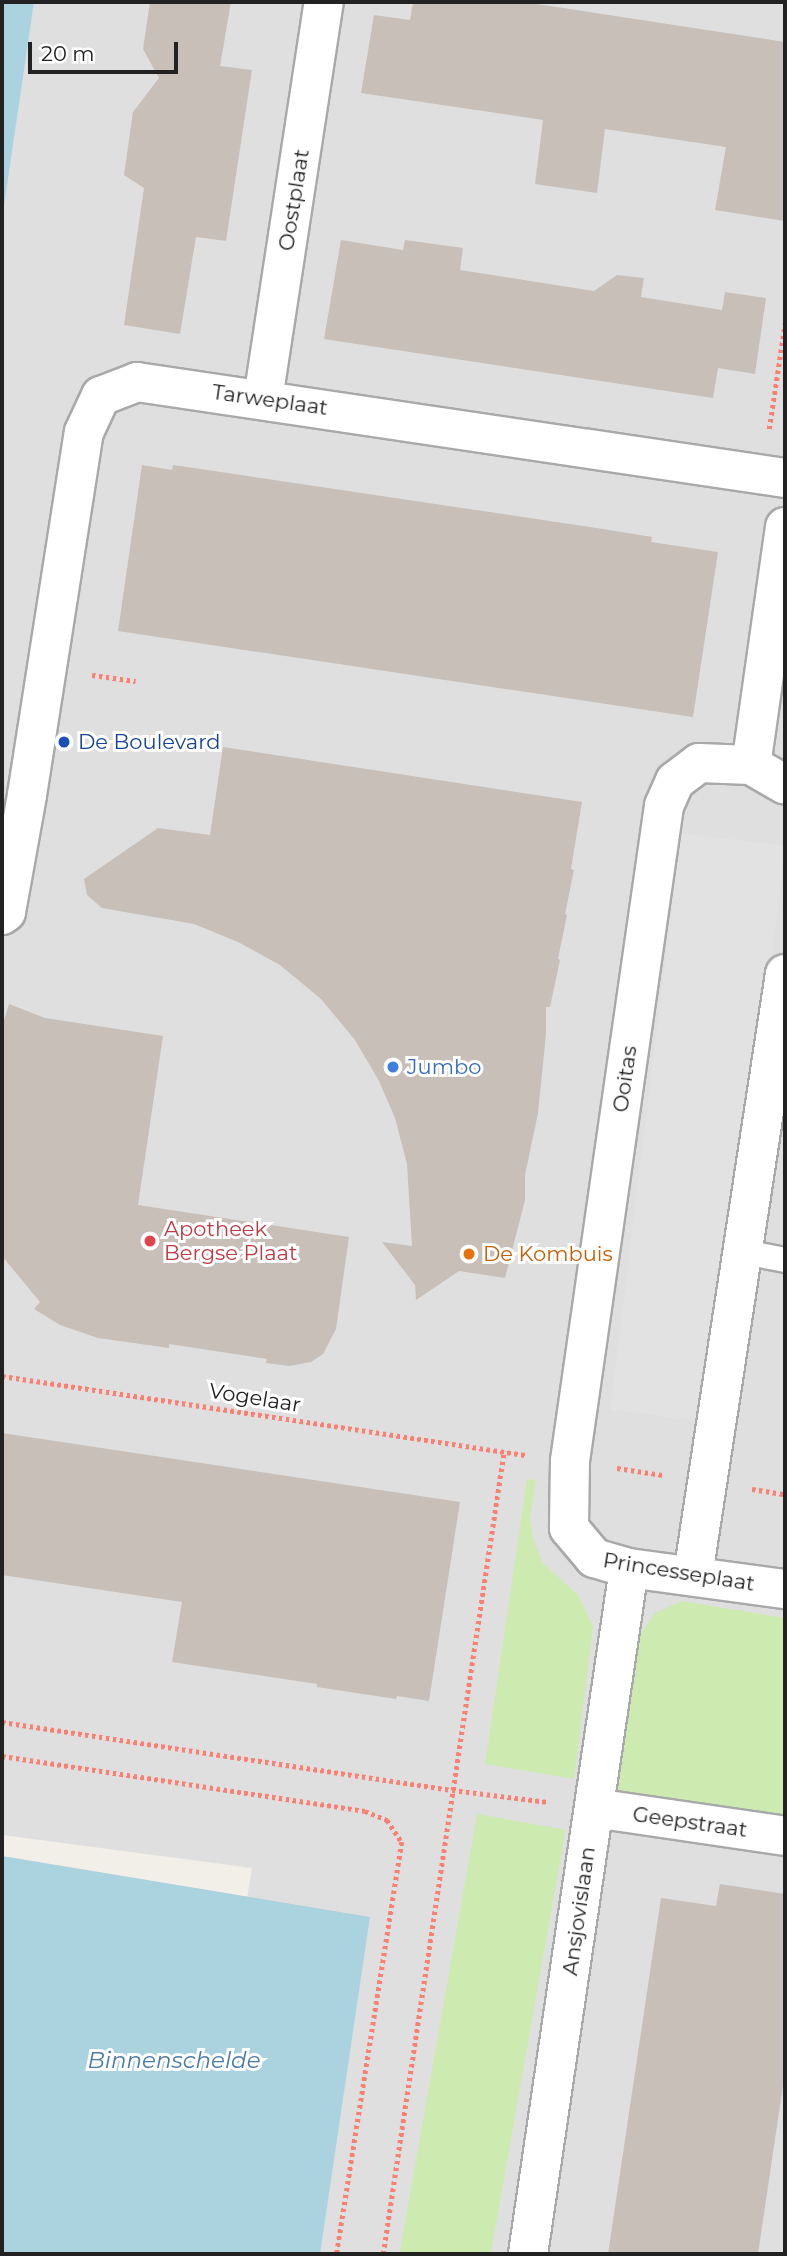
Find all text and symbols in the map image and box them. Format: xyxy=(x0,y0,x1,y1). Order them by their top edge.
scale bar xyxy=(32,28,182,72)
text: 20 m xyxy=(41,41,95,66)
street label: Oostplaat xyxy=(274,147,314,253)
street label: Tarweplaat xyxy=(211,379,329,421)
place label: De Boulevard xyxy=(78,729,221,755)
marker: De Boulevard xyxy=(56,734,72,750)
street label: Ooitas xyxy=(608,1044,642,1114)
place label: Jumbo xyxy=(407,1054,481,1080)
marker: Jumbo xyxy=(385,1059,401,1075)
place label: Apotheek Bergse Plaat xyxy=(164,1216,298,1266)
marker: Apotheek Bergse Plaat xyxy=(142,1233,158,1249)
place label: De Kombuis xyxy=(483,1241,613,1267)
marker: De Kombuis xyxy=(461,1246,477,1262)
street label: Vogelaar xyxy=(207,1378,303,1418)
street label: Princesseplaat xyxy=(601,1548,757,1596)
street label: Geepstraat xyxy=(631,1801,749,1843)
street label: Ansjovislaan xyxy=(557,1845,601,1977)
water label: Binnenschelde xyxy=(87,2046,261,2074)

